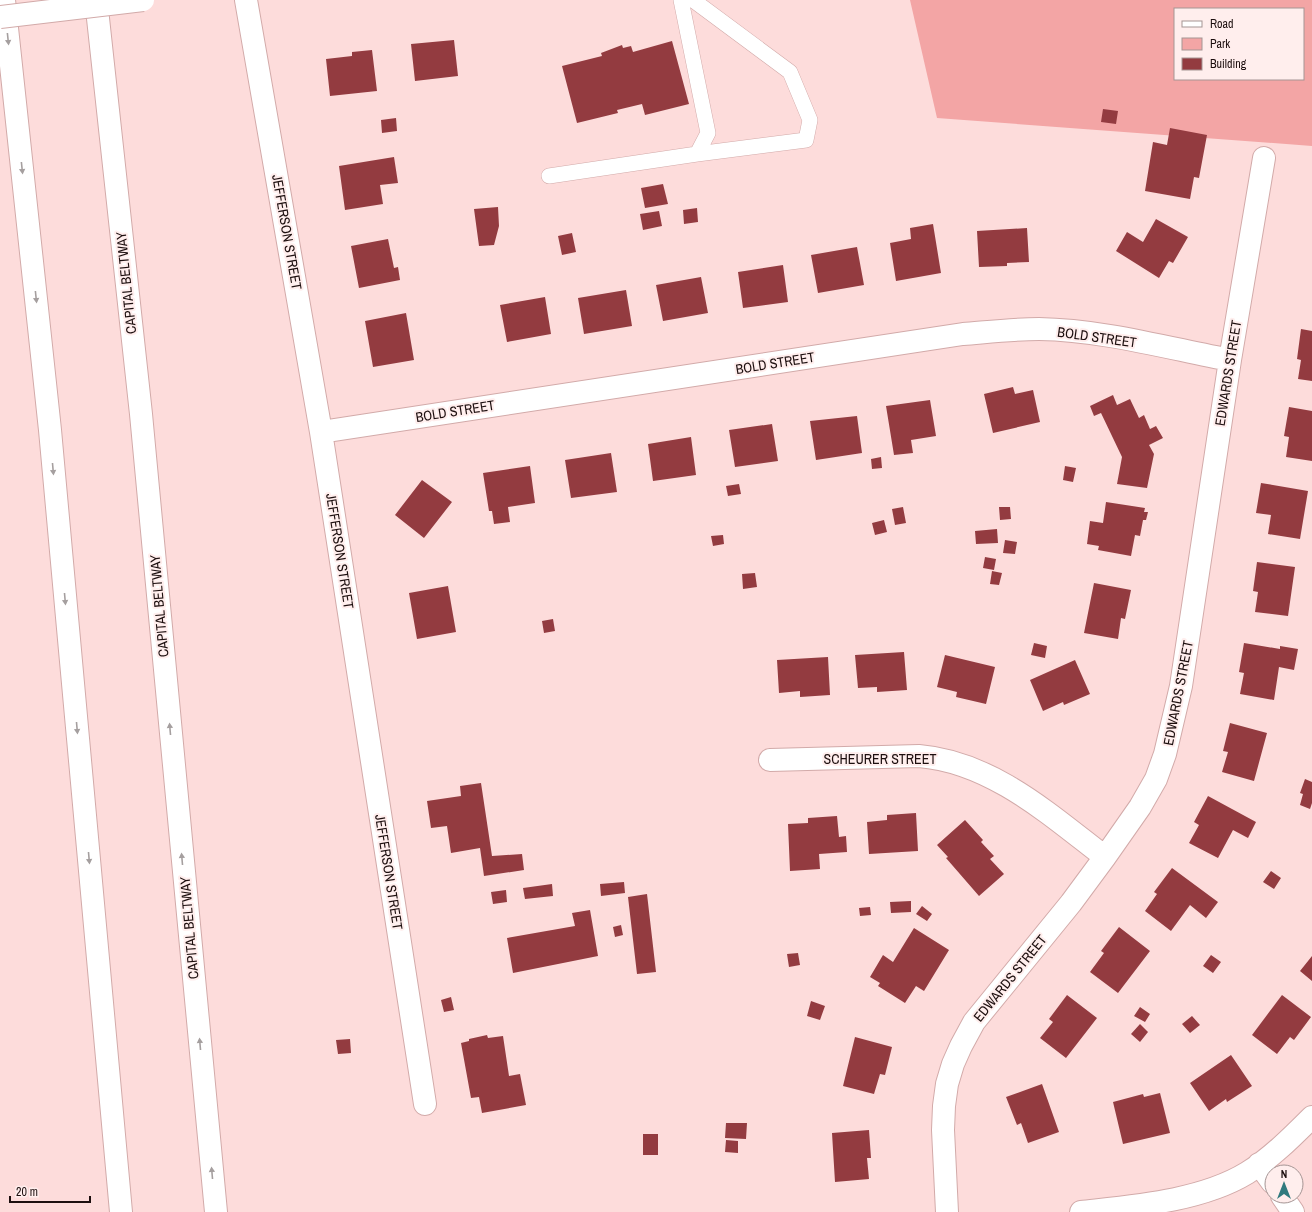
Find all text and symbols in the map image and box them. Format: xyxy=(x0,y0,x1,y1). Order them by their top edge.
legend xyxy=(1174,8,1304,80)
text: Road xyxy=(1210,16,1234,32)
one-way arrow xyxy=(5,33,11,45)
text: Park xyxy=(1210,36,1230,52)
text: Building xyxy=(1210,56,1247,72)
one-way arrow xyxy=(19,162,25,174)
street label: JEFFERSON STREET xyxy=(268,173,306,291)
street label: CAPITAL BELTWAY xyxy=(112,231,140,335)
one-way arrow xyxy=(32,291,39,303)
street label: EDWARDS STREET xyxy=(1211,319,1245,427)
street label: BOLD STREET xyxy=(1056,323,1138,351)
street label: BOLD STREET xyxy=(734,348,816,378)
street label: BOLD STREET xyxy=(414,396,496,426)
one-way arrow xyxy=(50,463,57,475)
street label: JEFFERSON STREET xyxy=(322,492,358,610)
street label: CAPITAL BELTWAY xyxy=(146,554,172,658)
one-way arrow xyxy=(62,593,68,605)
street label: EDWARDS STREET xyxy=(1159,639,1197,747)
one-way arrow xyxy=(73,722,80,734)
one-way arrow xyxy=(167,723,174,735)
street label: SCHEURER STREET xyxy=(824,750,936,768)
street label: JEFFERSON STREET xyxy=(371,813,407,931)
one-way arrow xyxy=(85,852,92,864)
one-way arrow xyxy=(179,853,186,865)
street label: CAPITAL BELTWAY xyxy=(176,876,202,980)
street label: EDWARDS STREET xyxy=(969,931,1051,1025)
one-way arrow xyxy=(197,1038,203,1050)
north arrow xyxy=(1264,1164,1304,1204)
one-way arrow xyxy=(209,1167,215,1179)
text: N xyxy=(1281,1167,1287,1181)
scale bar xyxy=(10,1178,90,1204)
text: 20 m xyxy=(16,1184,38,1200)

